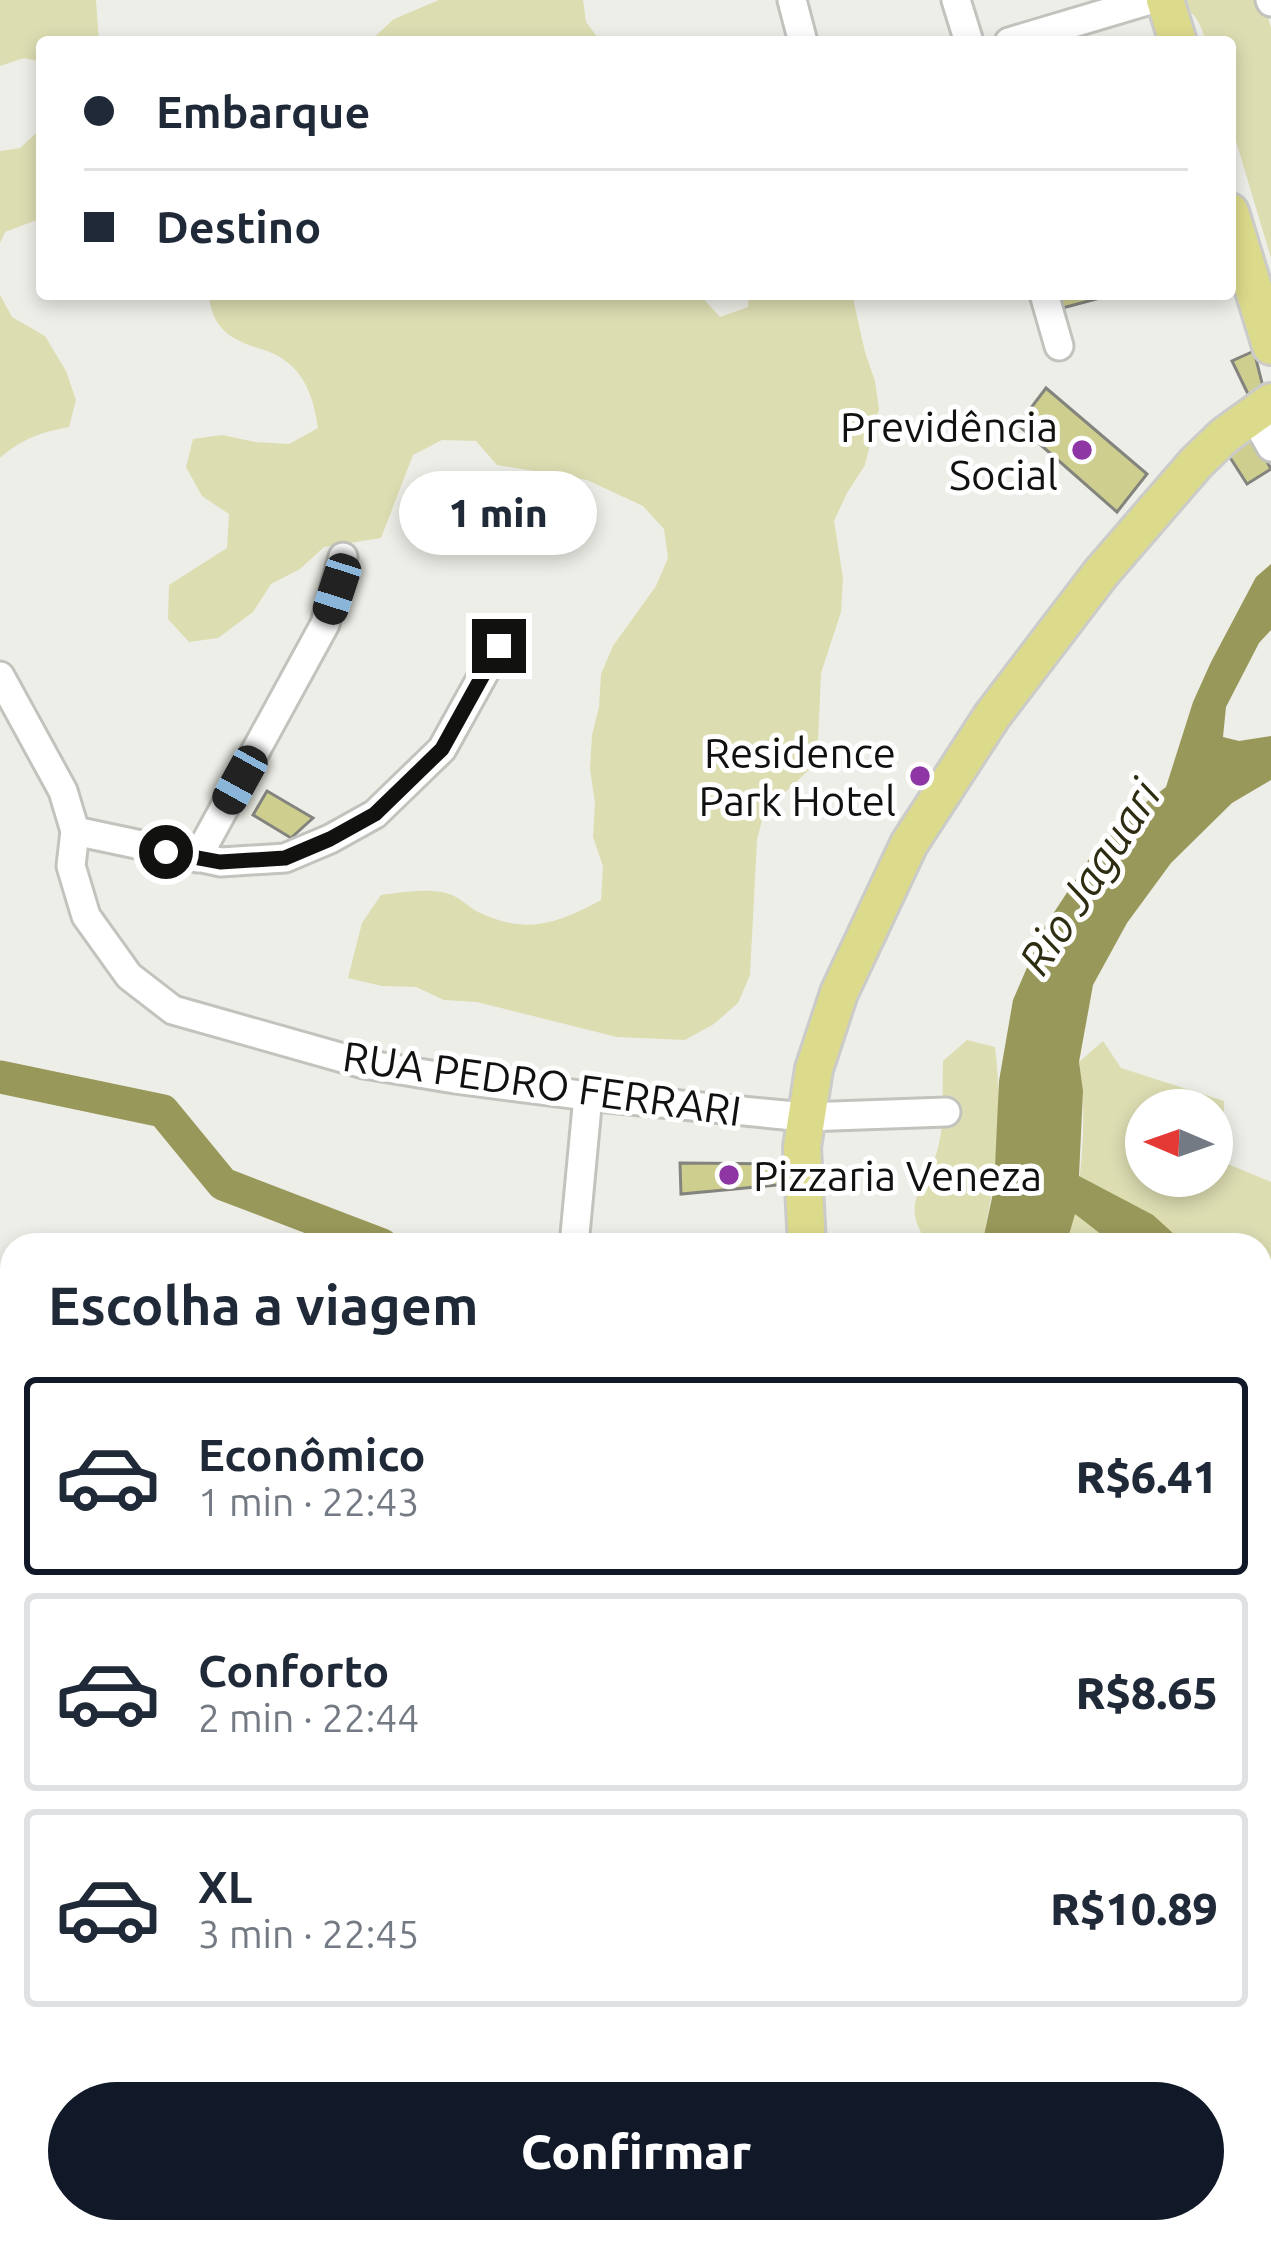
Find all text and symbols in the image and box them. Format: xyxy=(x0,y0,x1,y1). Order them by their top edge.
text: Embarque xyxy=(156,86,370,137)
text: Destino xyxy=(156,201,321,252)
place label: Previdência Social xyxy=(840,403,1058,498)
marker: Previdência Social xyxy=(1069,437,1095,463)
callout: 1 min xyxy=(400,472,598,556)
text: 1 min xyxy=(448,491,548,534)
car xyxy=(309,549,365,629)
route end xyxy=(472,619,526,673)
place label: Residence Park Hotel xyxy=(698,729,896,824)
car xyxy=(207,740,273,820)
marker: Residence Park Hotel xyxy=(907,763,933,789)
water label: Rio Jaguari xyxy=(1008,769,1171,983)
route start xyxy=(139,825,193,879)
street label: RUA PEDRO FERRARI xyxy=(340,1032,744,1134)
north arrow xyxy=(1125,1089,1233,1197)
map controls xyxy=(1125,1089,1233,1197)
place label: Pizzaria Veneza xyxy=(753,1152,1042,1199)
marker: Pizzaria Veneza xyxy=(716,1162,742,1188)
text: Escolha a viagem xyxy=(48,1275,478,1335)
icon: car xyxy=(54,1422,162,1530)
text: Econômico xyxy=(198,1429,426,1480)
text: R$6.41 xyxy=(1075,1451,1218,1502)
text: 1 min · 22:43 xyxy=(198,1480,419,1523)
icon: car xyxy=(54,1638,162,1746)
text: Conforto xyxy=(198,1645,389,1696)
text: R$8.65 xyxy=(1075,1667,1218,1718)
text: 2 min · 22:44 xyxy=(198,1696,419,1739)
icon: car xyxy=(54,1854,162,1962)
text: XL xyxy=(198,1861,252,1912)
text: R$10.89 xyxy=(1050,1883,1218,1934)
text: 3 min · 22:45 xyxy=(198,1912,419,1955)
button: Confirmar xyxy=(48,2082,1224,2220)

